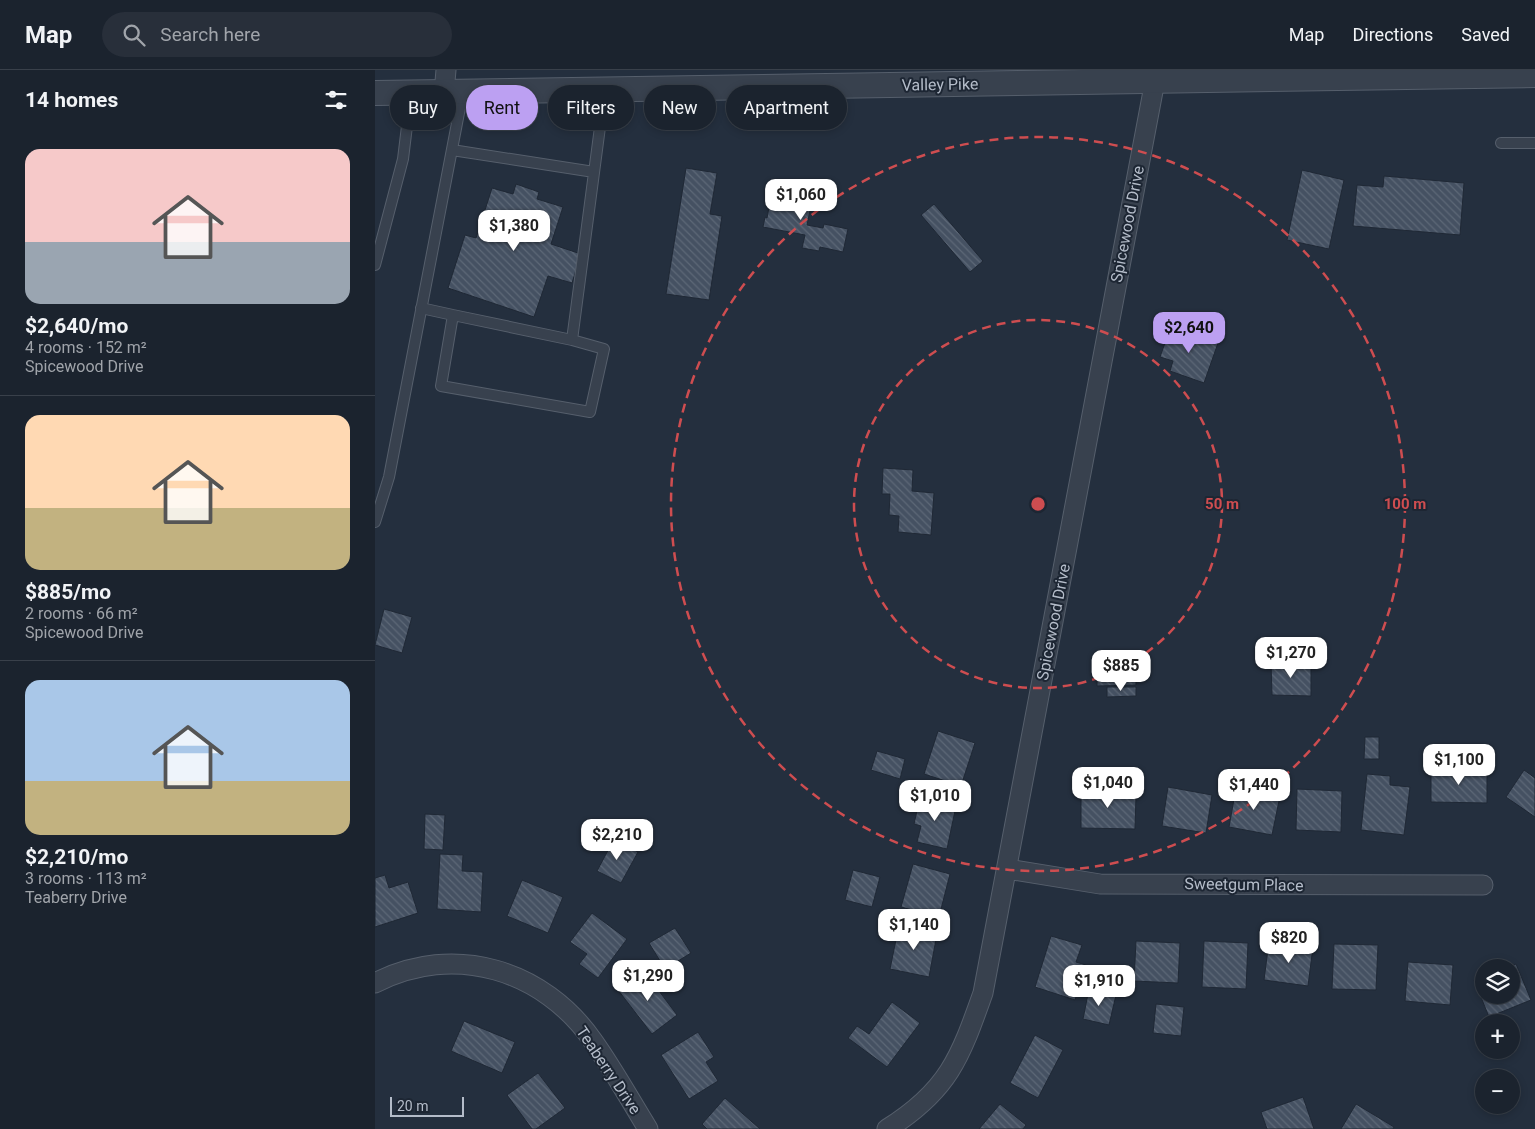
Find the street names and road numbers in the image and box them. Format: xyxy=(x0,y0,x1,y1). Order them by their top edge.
street label: Valley Pike xyxy=(902,74,978,95)
street label: Spicewood Drive xyxy=(1107,164,1148,284)
street label: Spicewood Drive xyxy=(1033,562,1074,682)
street label: Sweetgum Place xyxy=(1184,874,1304,895)
street label: Teaberry Drive xyxy=(572,1023,645,1118)

